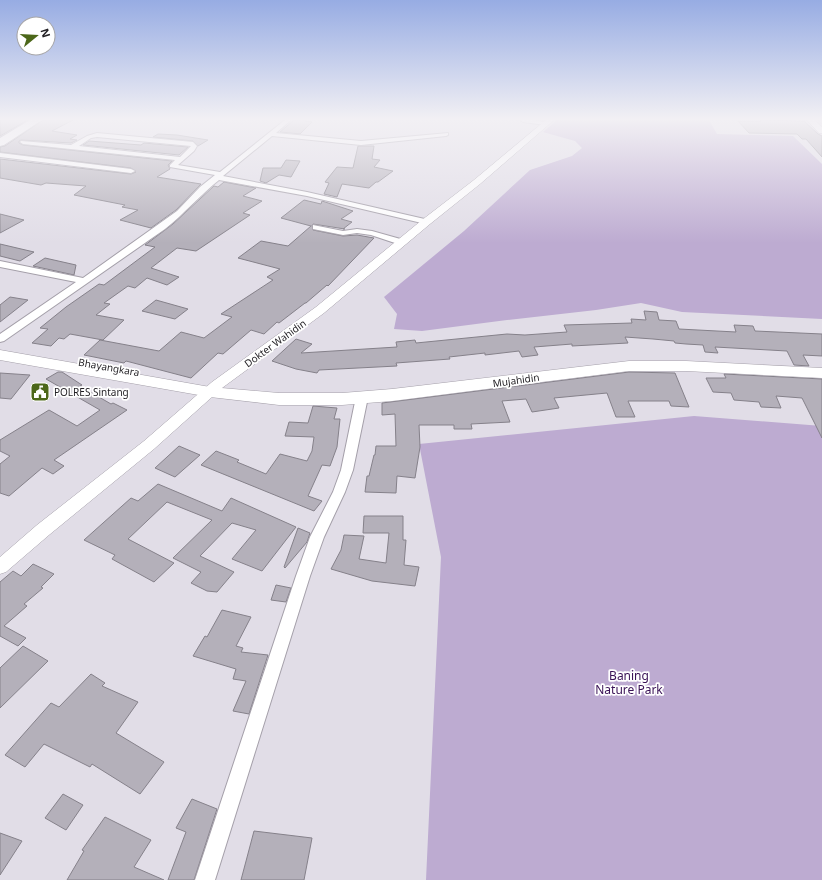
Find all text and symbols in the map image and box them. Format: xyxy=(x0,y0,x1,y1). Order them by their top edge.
north arrow xyxy=(16,16,56,56)
text: N xyxy=(37,26,55,39)
street label: Dokter Wahidin xyxy=(241,316,309,370)
street label: Bhayangkara xyxy=(77,355,141,379)
street label: Mujahidin xyxy=(492,370,540,390)
public building icon: POLRES Sintang xyxy=(29,381,51,403)
place label: POLRES Sintang xyxy=(54,385,129,399)
park label: Baning Nature Park xyxy=(595,667,663,698)

